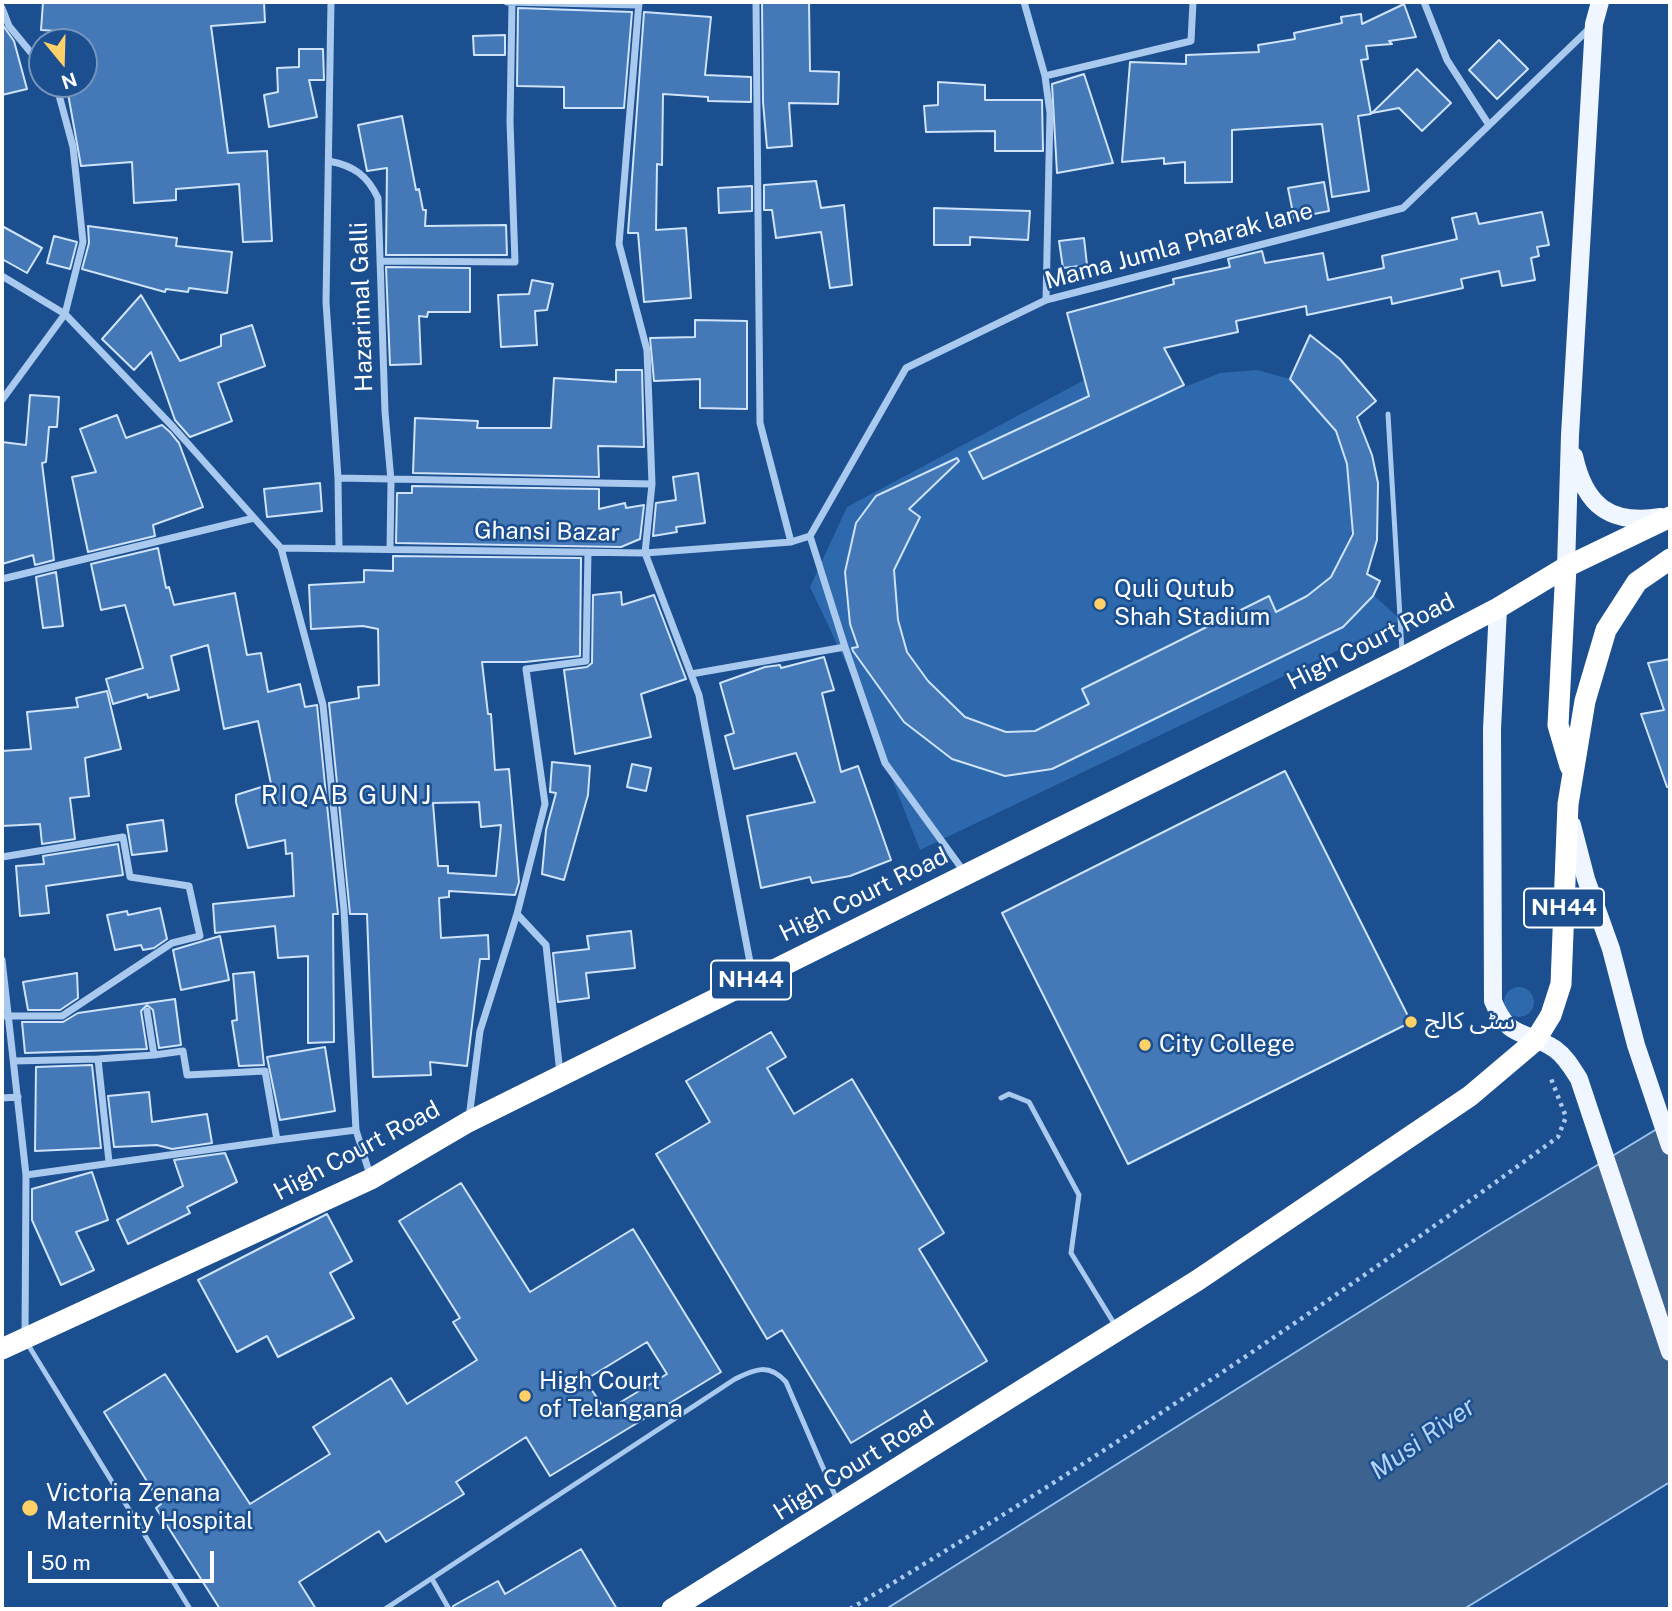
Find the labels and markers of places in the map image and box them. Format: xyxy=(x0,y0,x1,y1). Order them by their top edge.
place label: Quli Qutub Shah Stadium xyxy=(1114,576,1270,632)
marker: Quli Qutub Shah Stadium xyxy=(1092,596,1108,612)
place label: سٹی کالج xyxy=(1425,1008,1515,1036)
marker: سٹی کالج xyxy=(1403,1014,1419,1030)
place label: City College xyxy=(1159,1031,1295,1059)
marker: City College xyxy=(1137,1037,1153,1053)
place label: High Court of Telangana xyxy=(539,1368,683,1424)
marker: High Court of Telangana xyxy=(517,1388,533,1404)
place label: Victoria Zenana Maternity Hospital xyxy=(46,1480,254,1536)
marker: Victoria Zenana Maternity Hospital xyxy=(20,1498,40,1518)

